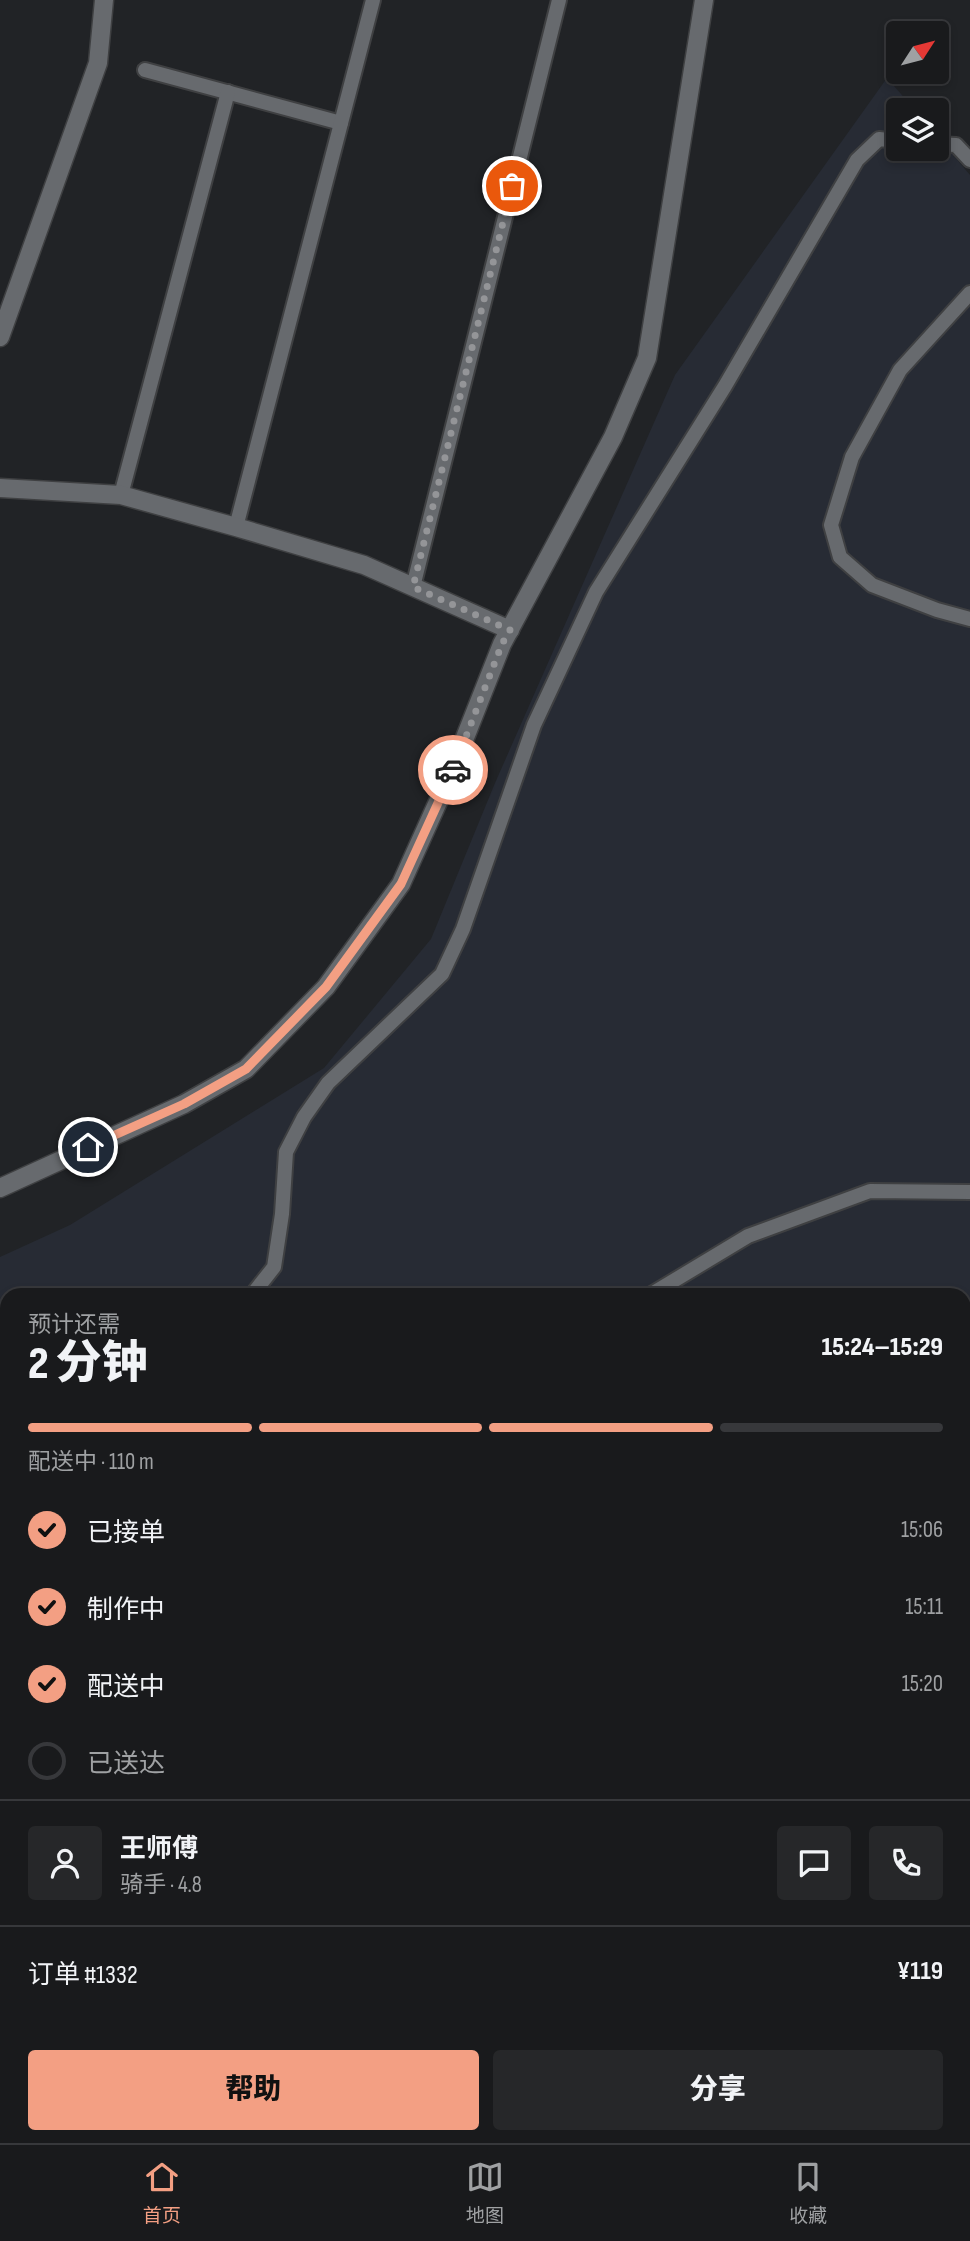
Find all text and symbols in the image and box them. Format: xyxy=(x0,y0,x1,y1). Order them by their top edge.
north arrow xyxy=(886,21,948,84)
map controls xyxy=(886,21,949,161)
button: layers xyxy=(886,98,949,161)
pin xyxy=(482,156,542,216)
icon: bag xyxy=(493,167,531,205)
courier xyxy=(418,735,488,805)
icon: car xyxy=(434,751,472,789)
pin xyxy=(58,1117,118,1177)
icon: home xyxy=(69,1128,107,1166)
text: 预计还需 xyxy=(28,1311,120,1339)
text: 15:24–15:29 xyxy=(821,1332,943,1363)
text: 2 分钟 xyxy=(28,1337,148,1392)
text: 配送中 · 110 m xyxy=(28,1448,154,1476)
icon: check xyxy=(28,1511,66,1549)
text: 15:06 xyxy=(901,1516,943,1544)
text: 已接单 xyxy=(87,1518,165,1549)
icon: check xyxy=(28,1588,66,1626)
text: 15:11 xyxy=(905,1593,943,1621)
text: 制作中 xyxy=(87,1595,165,1626)
icon: check xyxy=(28,1665,66,1703)
text: 15:20 xyxy=(902,1670,943,1698)
text: 配送中 xyxy=(87,1672,165,1703)
text: 已送达 xyxy=(87,1749,165,1780)
button: person xyxy=(28,1826,102,1900)
button: chat xyxy=(777,1826,851,1900)
button: phone xyxy=(869,1826,943,1900)
text: 王师傅 xyxy=(120,1834,198,1865)
text: 骑手 · 4.8 xyxy=(120,1871,202,1899)
text: ¥119 xyxy=(897,1956,943,1987)
text: 订单 #1332 xyxy=(28,1960,138,1991)
button: 帮助 xyxy=(28,2050,479,2130)
button: 分享 xyxy=(493,2050,943,2130)
tab: 首页 xyxy=(143,2158,181,2228)
tab: 地图 xyxy=(466,2158,504,2228)
tab: 收藏 xyxy=(789,2158,827,2228)

